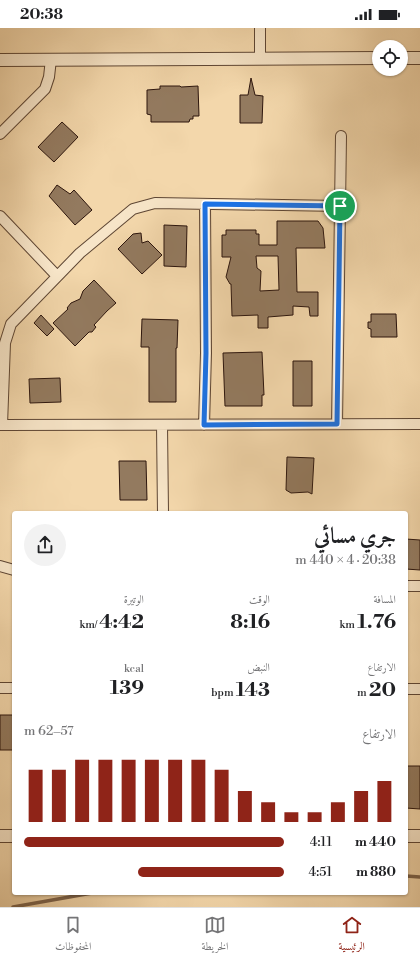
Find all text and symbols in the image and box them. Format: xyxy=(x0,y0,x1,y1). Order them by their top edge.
text: 20:38 xyxy=(20,5,63,24)
map controls xyxy=(372,40,408,76)
button: locate xyxy=(372,40,408,76)
pin xyxy=(323,189,357,223)
icon: arrive xyxy=(329,195,351,217)
text: جري مسائي xyxy=(314,523,396,550)
button: share xyxy=(24,524,66,566)
text: 20:38 · 4 × 440 m xyxy=(295,552,396,568)
text: الوتيرة xyxy=(124,593,144,607)
text: الوقت xyxy=(249,593,270,607)
text: المسافة xyxy=(374,593,396,607)
text: 4:42 xyxy=(99,610,144,635)
text: 8:16 xyxy=(230,610,270,635)
text: 1.76 xyxy=(357,610,396,635)
text: /km xyxy=(79,618,99,632)
text: km xyxy=(340,618,357,632)
text: النبض xyxy=(247,661,270,675)
text: الارتفاع xyxy=(367,661,396,675)
text: kcal xyxy=(124,662,144,676)
text: 139 xyxy=(110,676,144,701)
text: 143 xyxy=(236,678,270,703)
text: 20 xyxy=(369,678,396,703)
text: bpm xyxy=(211,686,236,700)
text: m xyxy=(357,686,369,700)
text: 57–62 m xyxy=(24,723,74,739)
text: الارتفاع xyxy=(362,726,396,742)
text: 4:11 xyxy=(310,834,332,850)
text: 440 m xyxy=(355,834,396,850)
text: 4:51 xyxy=(309,864,332,880)
text: 880 m xyxy=(356,864,396,880)
tab: المحفوظات xyxy=(55,914,91,957)
tab: الخريطة xyxy=(202,914,228,957)
tab: الرئيسية xyxy=(338,914,365,957)

